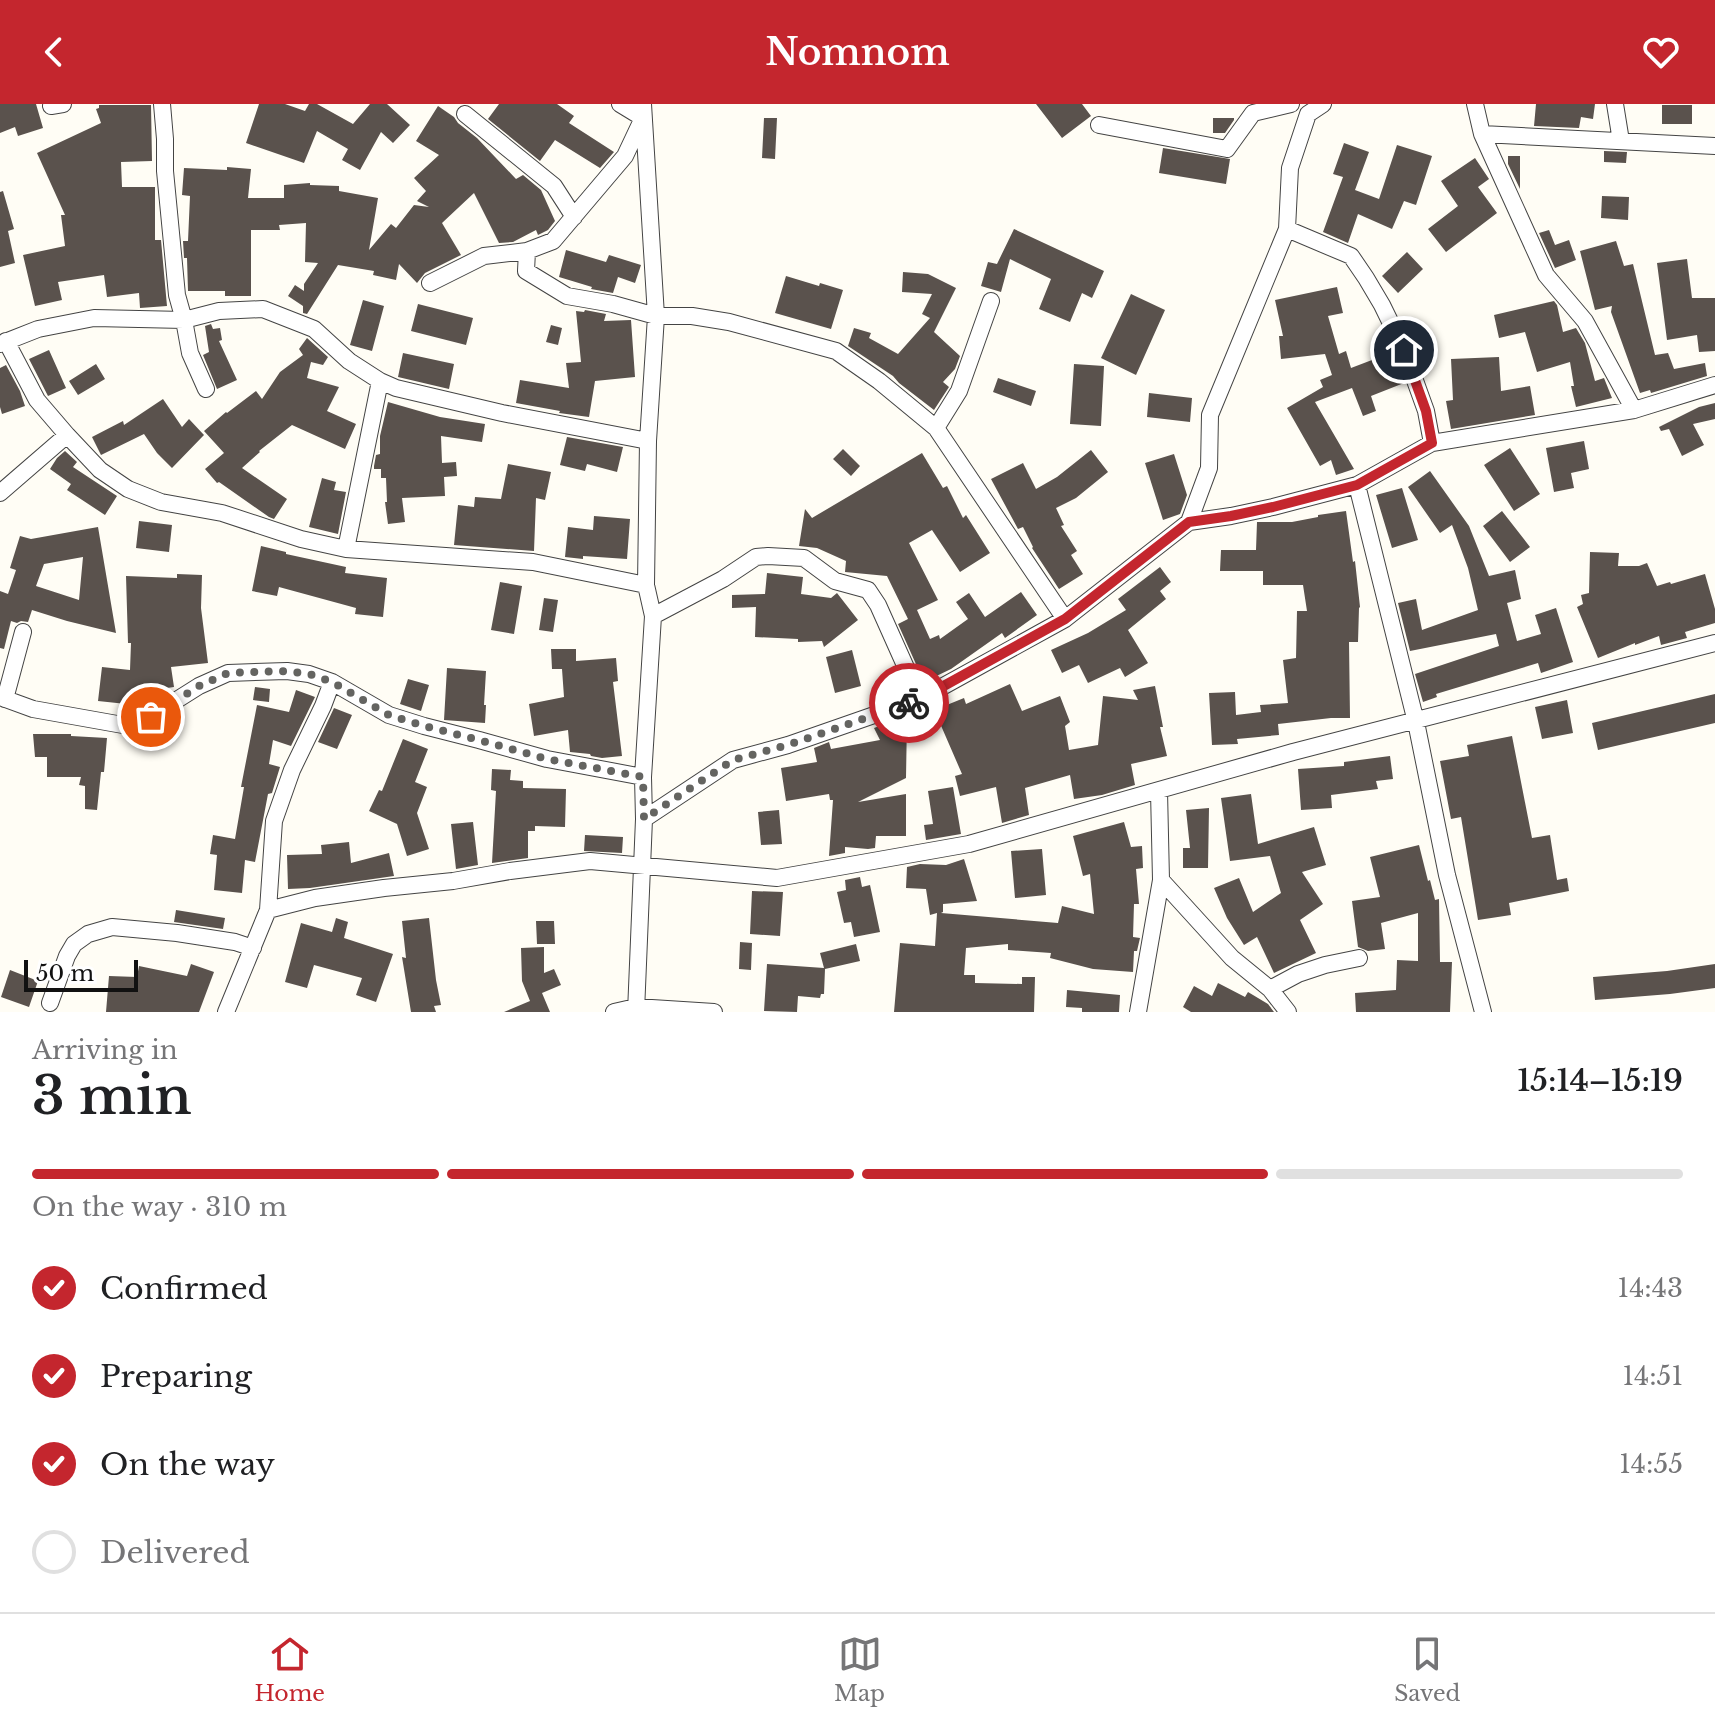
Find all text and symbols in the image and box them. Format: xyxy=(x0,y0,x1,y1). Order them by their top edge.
icon: back xyxy=(32,30,76,74)
text: Nomnom xyxy=(765,30,950,75)
icon: heart xyxy=(1639,30,1683,74)
pin xyxy=(1370,316,1438,384)
icon: home xyxy=(1382,328,1426,372)
courier xyxy=(869,663,949,743)
icon: bike xyxy=(887,681,931,725)
pin xyxy=(117,683,185,751)
icon: bag xyxy=(129,695,173,739)
scale bar xyxy=(24,956,138,992)
text: 50 m xyxy=(36,960,94,987)
text: Arriving in xyxy=(32,1034,178,1066)
text: 15:14–15:19 xyxy=(1517,1062,1683,1099)
text: 3 min xyxy=(32,1064,192,1128)
text: On the way · 310 m xyxy=(32,1191,287,1223)
icon: check xyxy=(32,1266,76,1310)
text: Confirmed xyxy=(100,1270,268,1307)
text: 14:43 xyxy=(1618,1272,1683,1304)
icon: check xyxy=(32,1354,76,1398)
text: Preparing xyxy=(100,1358,252,1395)
text: 14:51 xyxy=(1622,1360,1683,1392)
icon: check xyxy=(32,1442,76,1486)
text: On the way xyxy=(100,1446,275,1483)
text: 14:55 xyxy=(1619,1448,1683,1480)
text: Delivered xyxy=(100,1534,250,1571)
tab: Home xyxy=(255,1632,325,1707)
tab: Map xyxy=(834,1632,885,1707)
tab: Saved xyxy=(1394,1632,1460,1707)

